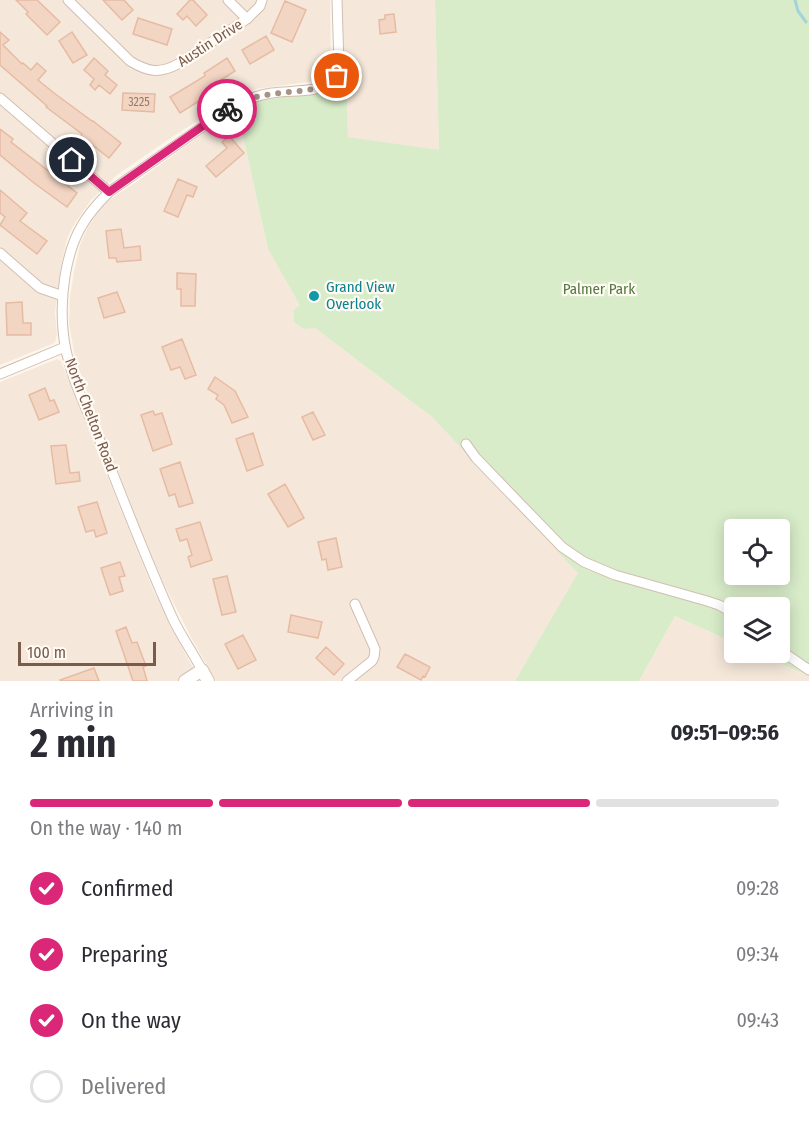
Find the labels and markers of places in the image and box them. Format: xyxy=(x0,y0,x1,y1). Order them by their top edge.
pin xyxy=(311,50,362,101)
pin xyxy=(46,134,97,185)
place label: Grand View Overlook xyxy=(326,278,395,313)
marker: Grand View Overlook xyxy=(307,289,321,303)

